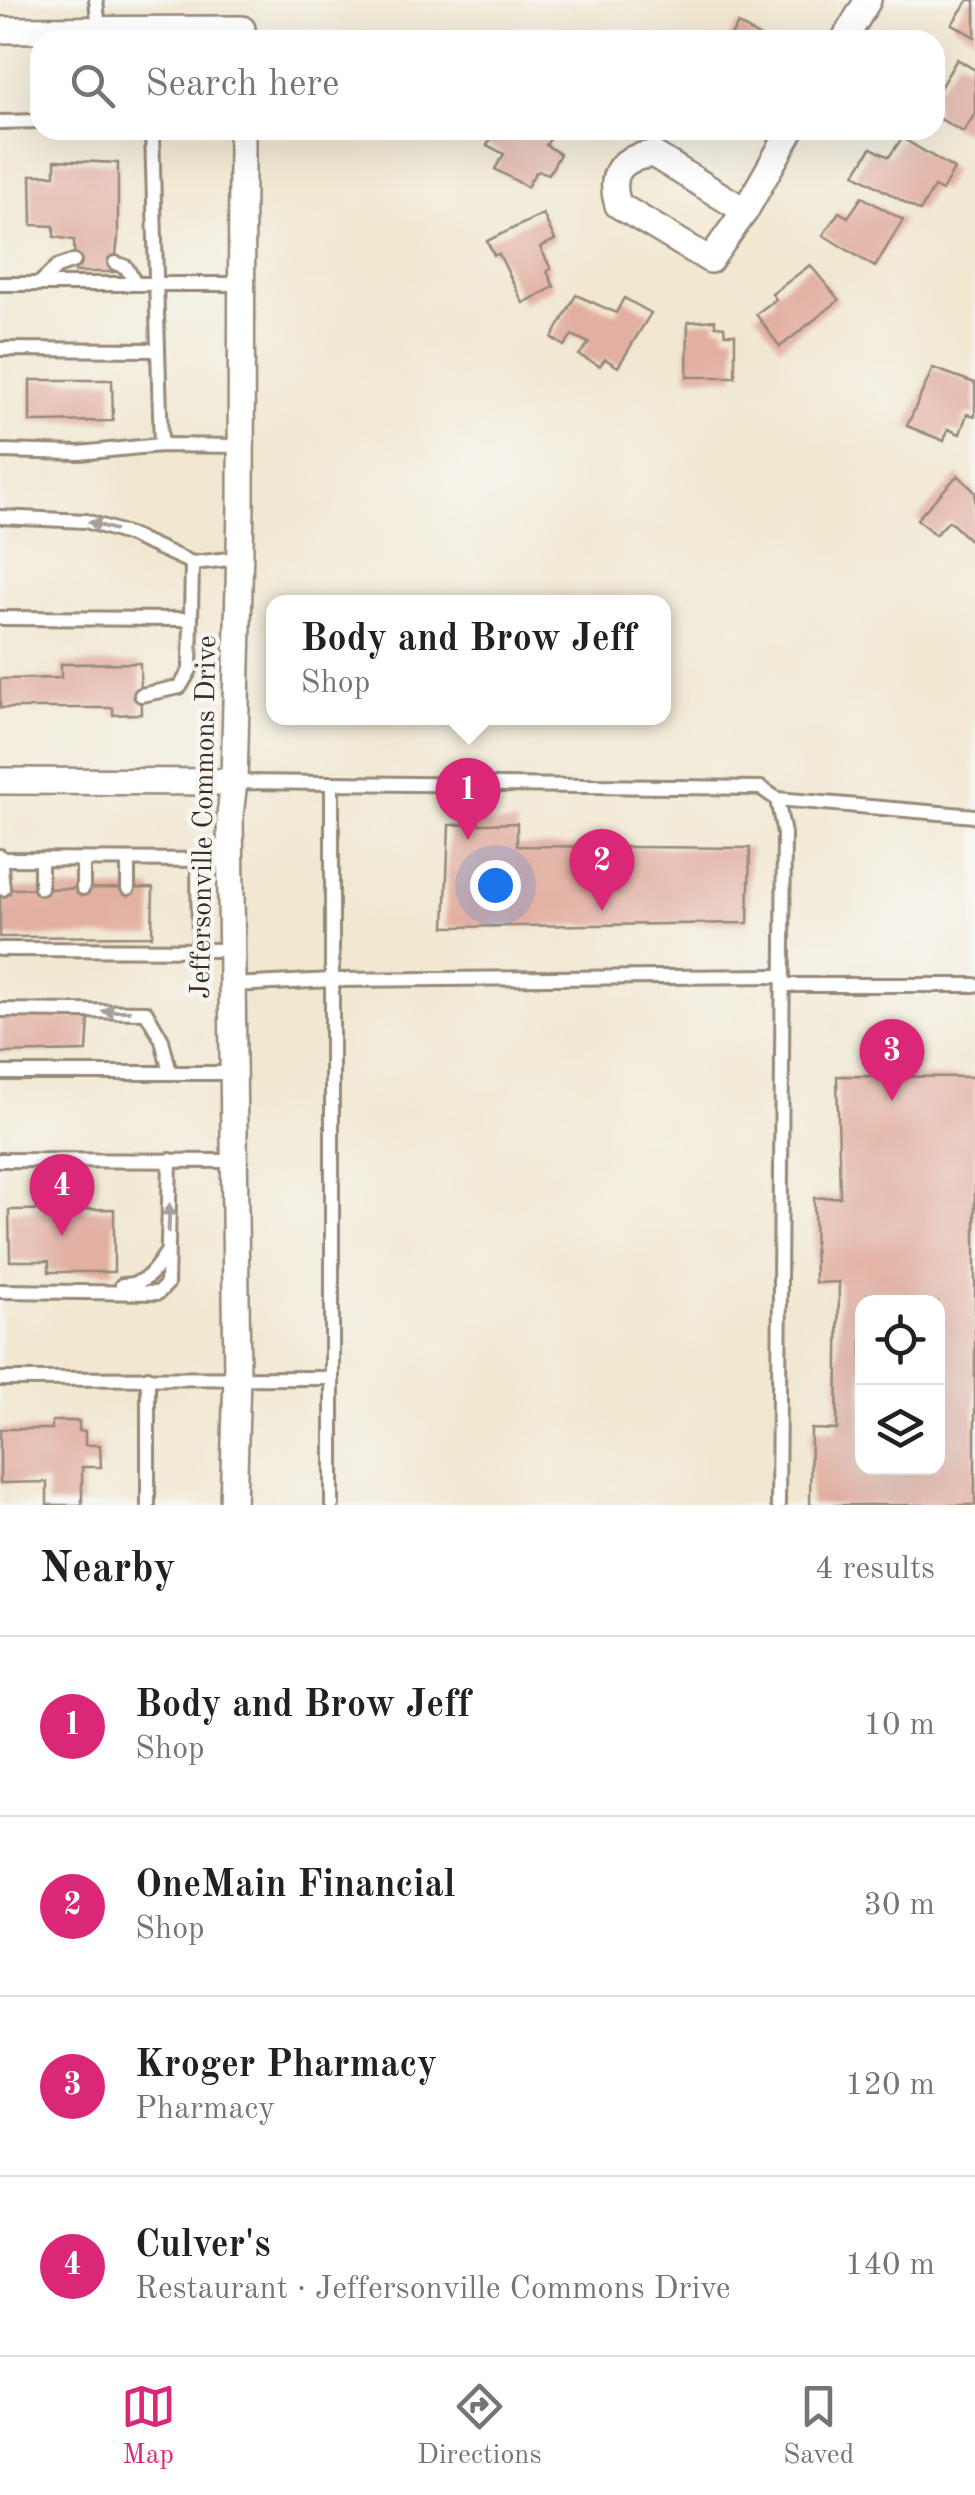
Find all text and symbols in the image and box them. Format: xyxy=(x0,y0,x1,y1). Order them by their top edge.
search box xyxy=(30,30,945,140)
icon: search xyxy=(65,58,120,113)
text: Search here xyxy=(145,66,340,104)
one-way arrow xyxy=(86,518,116,533)
popup xyxy=(266,595,671,725)
text: Body and Brow Jeff xyxy=(301,621,636,659)
street label: Jeffersonville Commons Drive xyxy=(188,635,222,999)
text: Shop xyxy=(301,668,370,700)
pin: 1 xyxy=(436,758,500,840)
pin: 2 xyxy=(570,828,634,911)
your location xyxy=(470,860,521,911)
one-way arrow xyxy=(99,1003,131,1019)
pin: 3 xyxy=(860,1018,924,1101)
pin: 4 xyxy=(30,1154,94,1236)
one-way arrow xyxy=(161,1201,177,1233)
map controls xyxy=(855,1295,945,1475)
button: locate xyxy=(855,1295,945,1385)
button: layers xyxy=(855,1385,945,1475)
text: Nearby xyxy=(40,1549,176,1591)
text: 4 results xyxy=(815,1554,935,1586)
text: Body and Brow Jeff xyxy=(135,1687,471,1725)
text: 1 xyxy=(63,1710,82,1742)
text: 10 m xyxy=(864,1710,935,1742)
text: Shop xyxy=(135,1734,205,1766)
text: OneMain Financial xyxy=(135,1867,456,1905)
text: 2 xyxy=(63,1890,82,1922)
text: 30 m xyxy=(864,1890,935,1922)
text: Shop xyxy=(135,1914,205,1946)
text: Kroger Pharmacy xyxy=(135,2047,437,2085)
text: 3 xyxy=(63,2070,82,2102)
text: 120 m xyxy=(845,2070,935,2102)
text: Pharmacy xyxy=(135,2094,275,2126)
text: Culver's xyxy=(135,2227,271,2265)
text: 4 xyxy=(63,2250,82,2282)
text: 140 m xyxy=(845,2250,935,2282)
text: Restaurant · Jeffersonville Commons Drive xyxy=(135,2274,730,2306)
tab: Map xyxy=(121,2379,176,2474)
tab: Directions xyxy=(417,2379,542,2474)
tab: Saved xyxy=(783,2379,854,2474)

